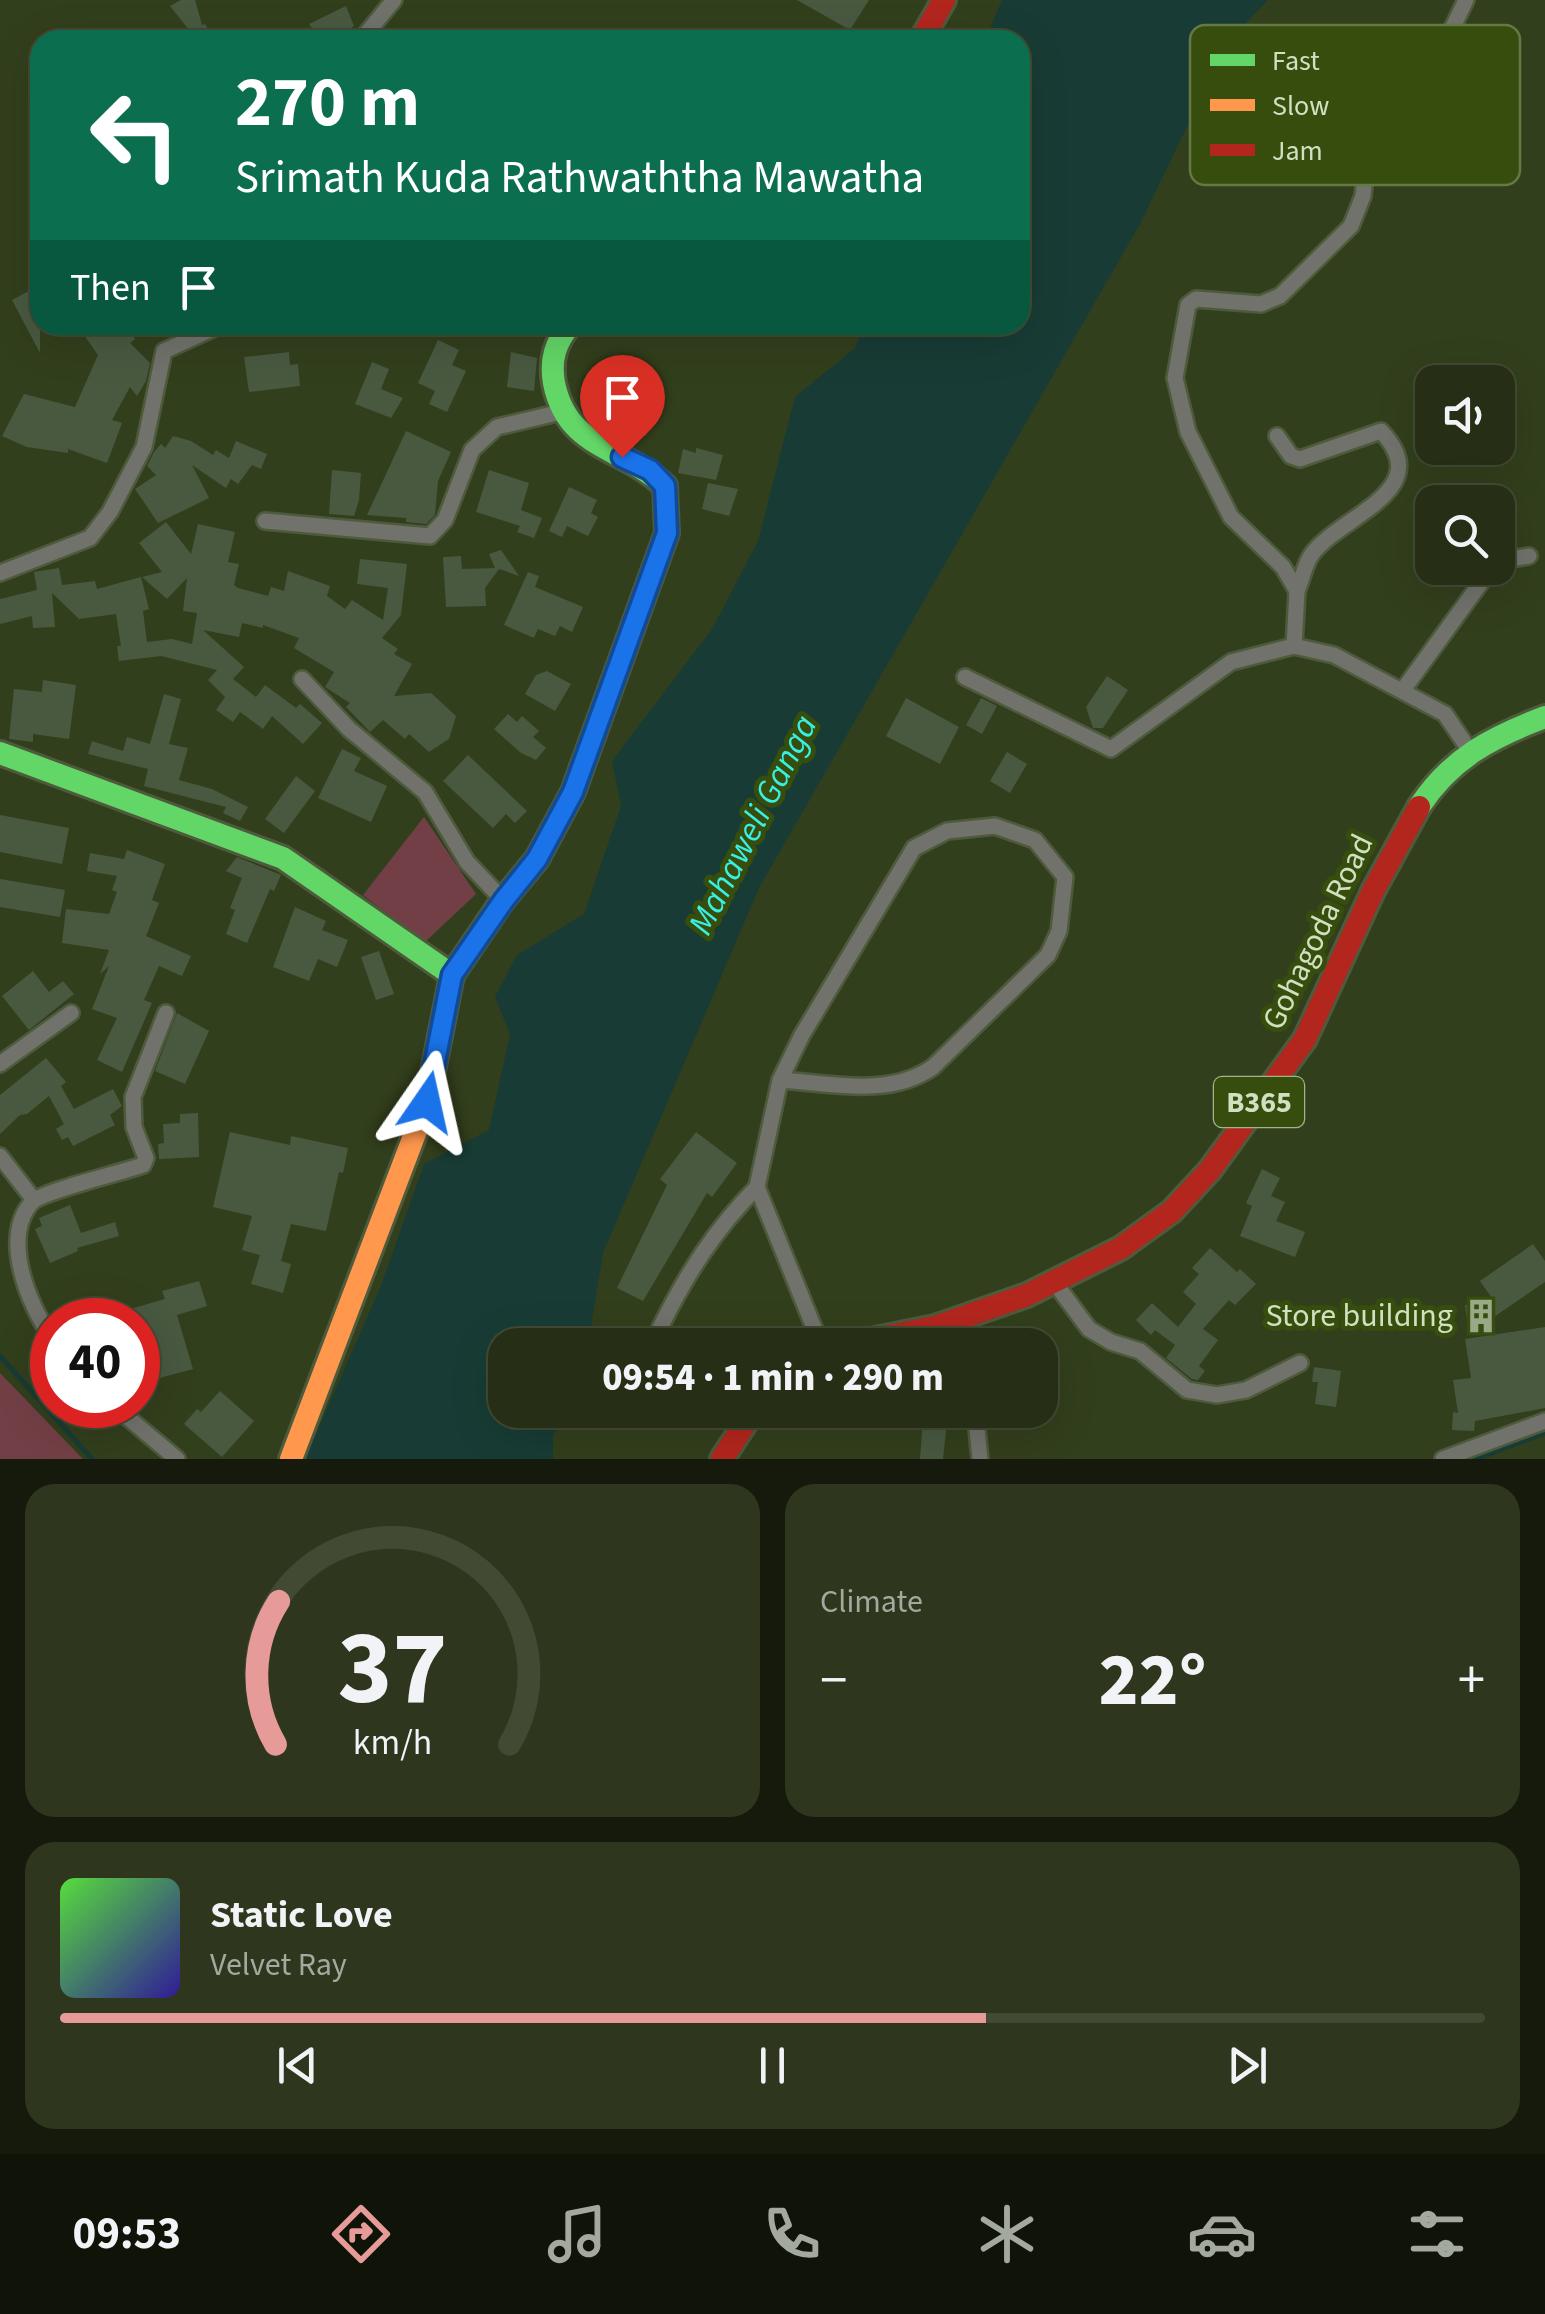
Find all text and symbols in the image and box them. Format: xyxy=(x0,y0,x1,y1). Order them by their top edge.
legend xyxy=(1190,25,1520,185)
text: Fast xyxy=(1272,41,1320,81)
text: 270 m xyxy=(235,53,420,153)
icon: left xyxy=(70,70,200,200)
text: Slow xyxy=(1272,86,1329,126)
text: Jam xyxy=(1272,131,1323,171)
text: Srimath Kuda Rathwaththa Mawatha xyxy=(235,146,924,210)
icon: arrive xyxy=(171,260,226,315)
text: Then xyxy=(70,261,151,315)
pin xyxy=(580,355,665,458)
map controls xyxy=(1415,365,1515,585)
button: sound xyxy=(1415,365,1515,465)
icon: arrive xyxy=(595,370,650,425)
button: search xyxy=(1415,485,1515,585)
water label: Mahaweli Ganga xyxy=(676,706,830,944)
street label: Gohagoda Road xyxy=(1251,826,1385,1038)
position arrow xyxy=(375,1050,479,1154)
road number: B365 xyxy=(1214,1077,1304,1127)
place label: Store building xyxy=(1265,1293,1453,1339)
building icon: Store building xyxy=(1462,1297,1500,1335)
speed limit sign: 40 xyxy=(30,1298,160,1428)
text: 09:54 · 1 min · 290 m xyxy=(602,1351,944,1405)
text: Climate xyxy=(820,1579,923,1625)
text: 37 xyxy=(338,1596,447,1744)
text: 22° xyxy=(1099,1627,1206,1734)
text: − xyxy=(820,1642,847,1720)
text: + xyxy=(1458,1642,1485,1720)
text: km/h xyxy=(353,1717,432,1768)
text: Static Love xyxy=(210,1888,393,1942)
text: Velvet Ray xyxy=(210,1942,347,1988)
icon: previous xyxy=(270,2038,325,2093)
icon: pause xyxy=(745,2038,800,2093)
icon: next xyxy=(1220,2038,1275,2093)
icon: directions xyxy=(326,2199,396,2269)
icon: music xyxy=(542,2199,612,2269)
icon: phone xyxy=(757,2199,827,2269)
icon: climate xyxy=(972,2199,1042,2269)
icon: car xyxy=(1187,2199,1257,2269)
icon: filters xyxy=(1402,2199,1472,2269)
text: 09:53 xyxy=(73,2202,181,2266)

